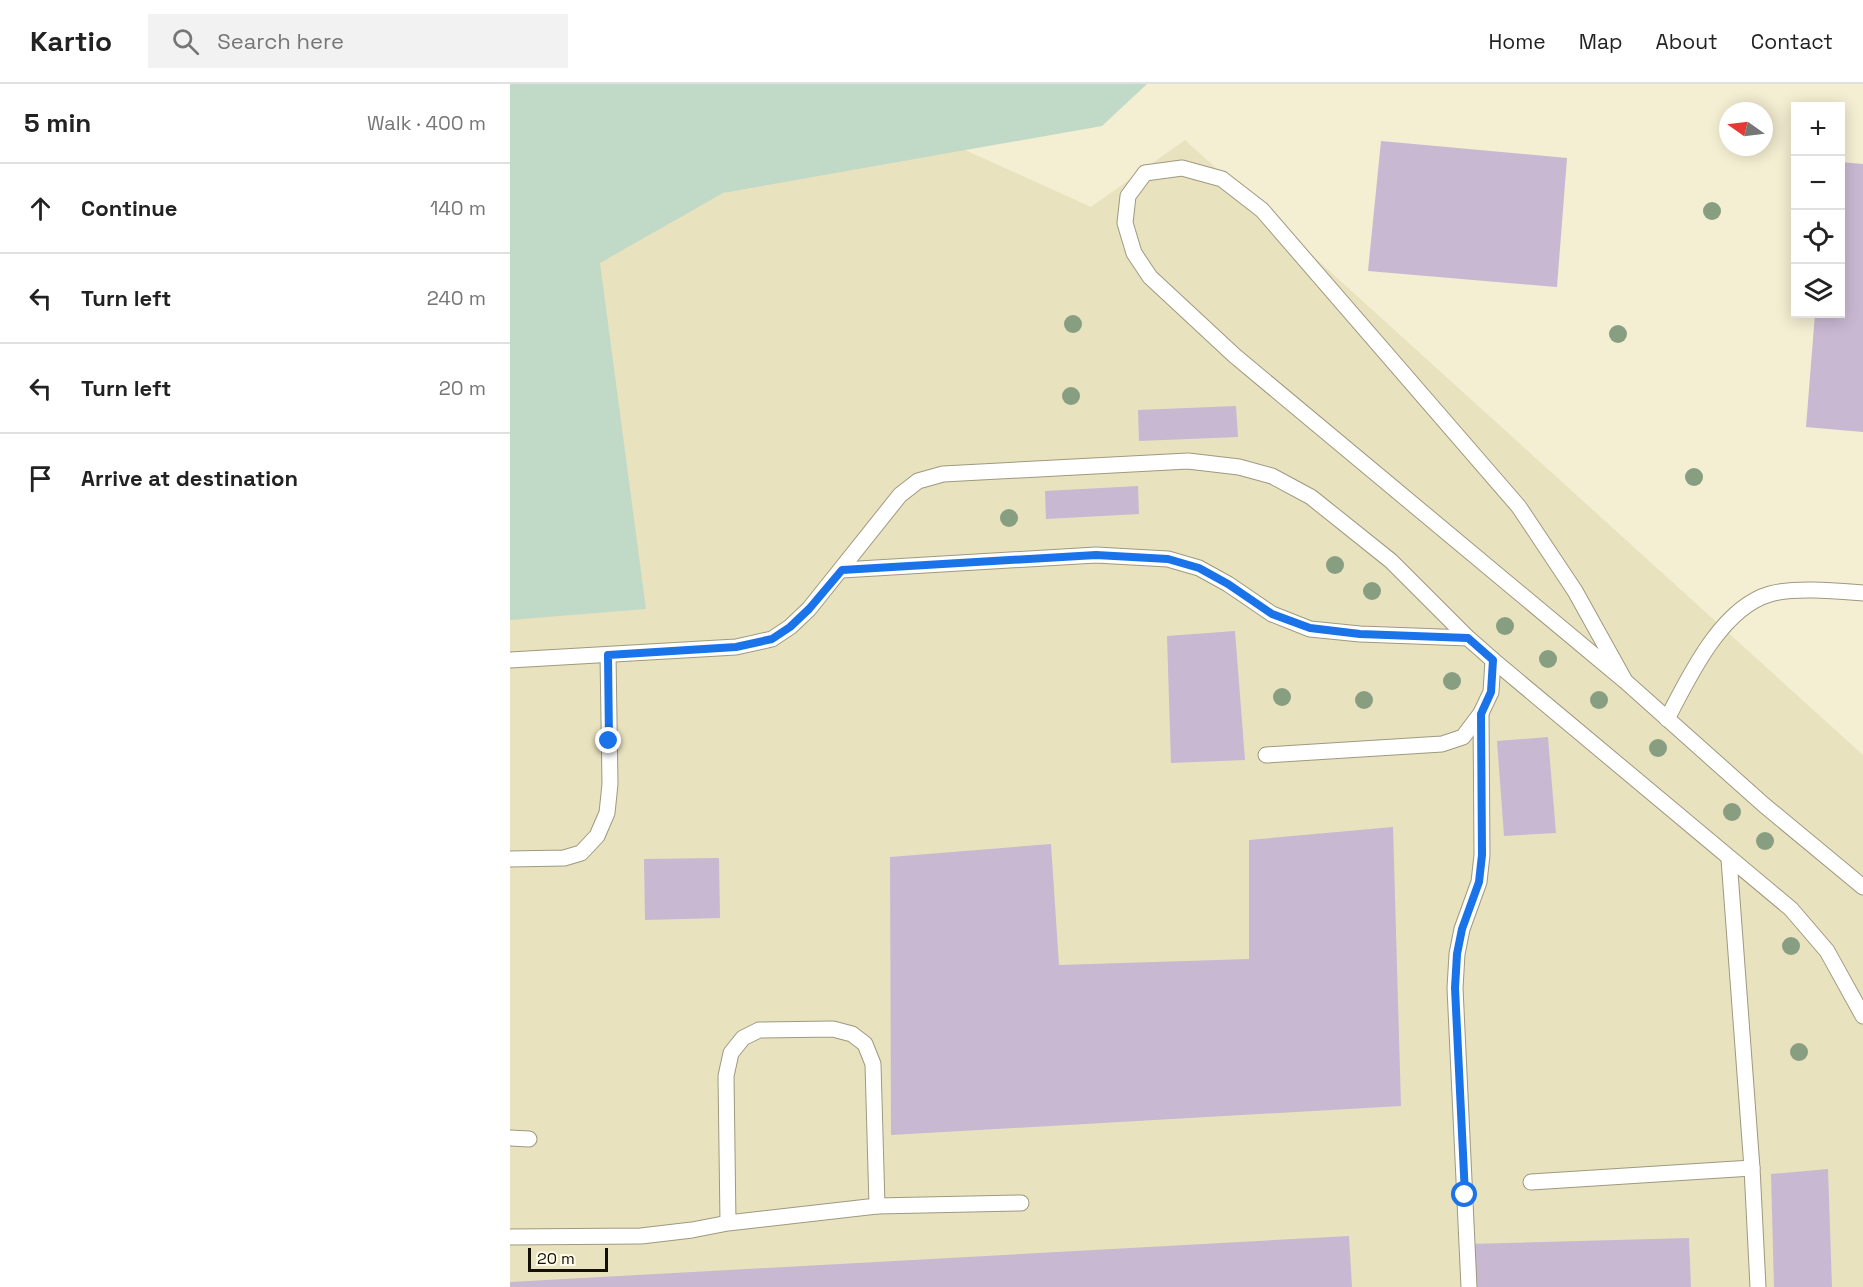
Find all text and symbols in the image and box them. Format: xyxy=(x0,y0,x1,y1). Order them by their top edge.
search box xyxy=(148,14,568,68)
text: Kartio xyxy=(30,23,112,59)
icon: search xyxy=(169,25,202,58)
text: Search here xyxy=(217,27,344,55)
text: Home xyxy=(1488,28,1546,55)
text: Map xyxy=(1579,28,1623,55)
text: About xyxy=(1656,28,1718,55)
text: Contact xyxy=(1751,28,1833,55)
north arrow xyxy=(1719,102,1773,156)
map controls xyxy=(1791,102,1845,318)
button: + xyxy=(1791,102,1845,156)
text: 5 min xyxy=(24,106,91,140)
text: Walk · 400 m xyxy=(367,110,486,136)
button: − xyxy=(1791,156,1845,210)
icon: ahead xyxy=(24,192,57,225)
text: Continue xyxy=(81,194,177,222)
text: 140 m xyxy=(430,195,486,221)
button: locate xyxy=(1791,210,1845,264)
button: layers xyxy=(1791,264,1845,318)
icon: left xyxy=(24,282,57,315)
text: Turn left xyxy=(81,284,171,312)
text: 240 m xyxy=(427,285,486,311)
icon: left xyxy=(24,372,57,405)
text: Turn left xyxy=(81,374,171,402)
text: 20 m xyxy=(439,375,486,401)
icon: arrive xyxy=(24,462,57,495)
text: Arrive at destination xyxy=(81,464,298,492)
route end xyxy=(595,727,621,753)
route start xyxy=(1451,1181,1477,1207)
scale bar xyxy=(528,1245,608,1272)
text: 20 m xyxy=(537,1248,575,1269)

